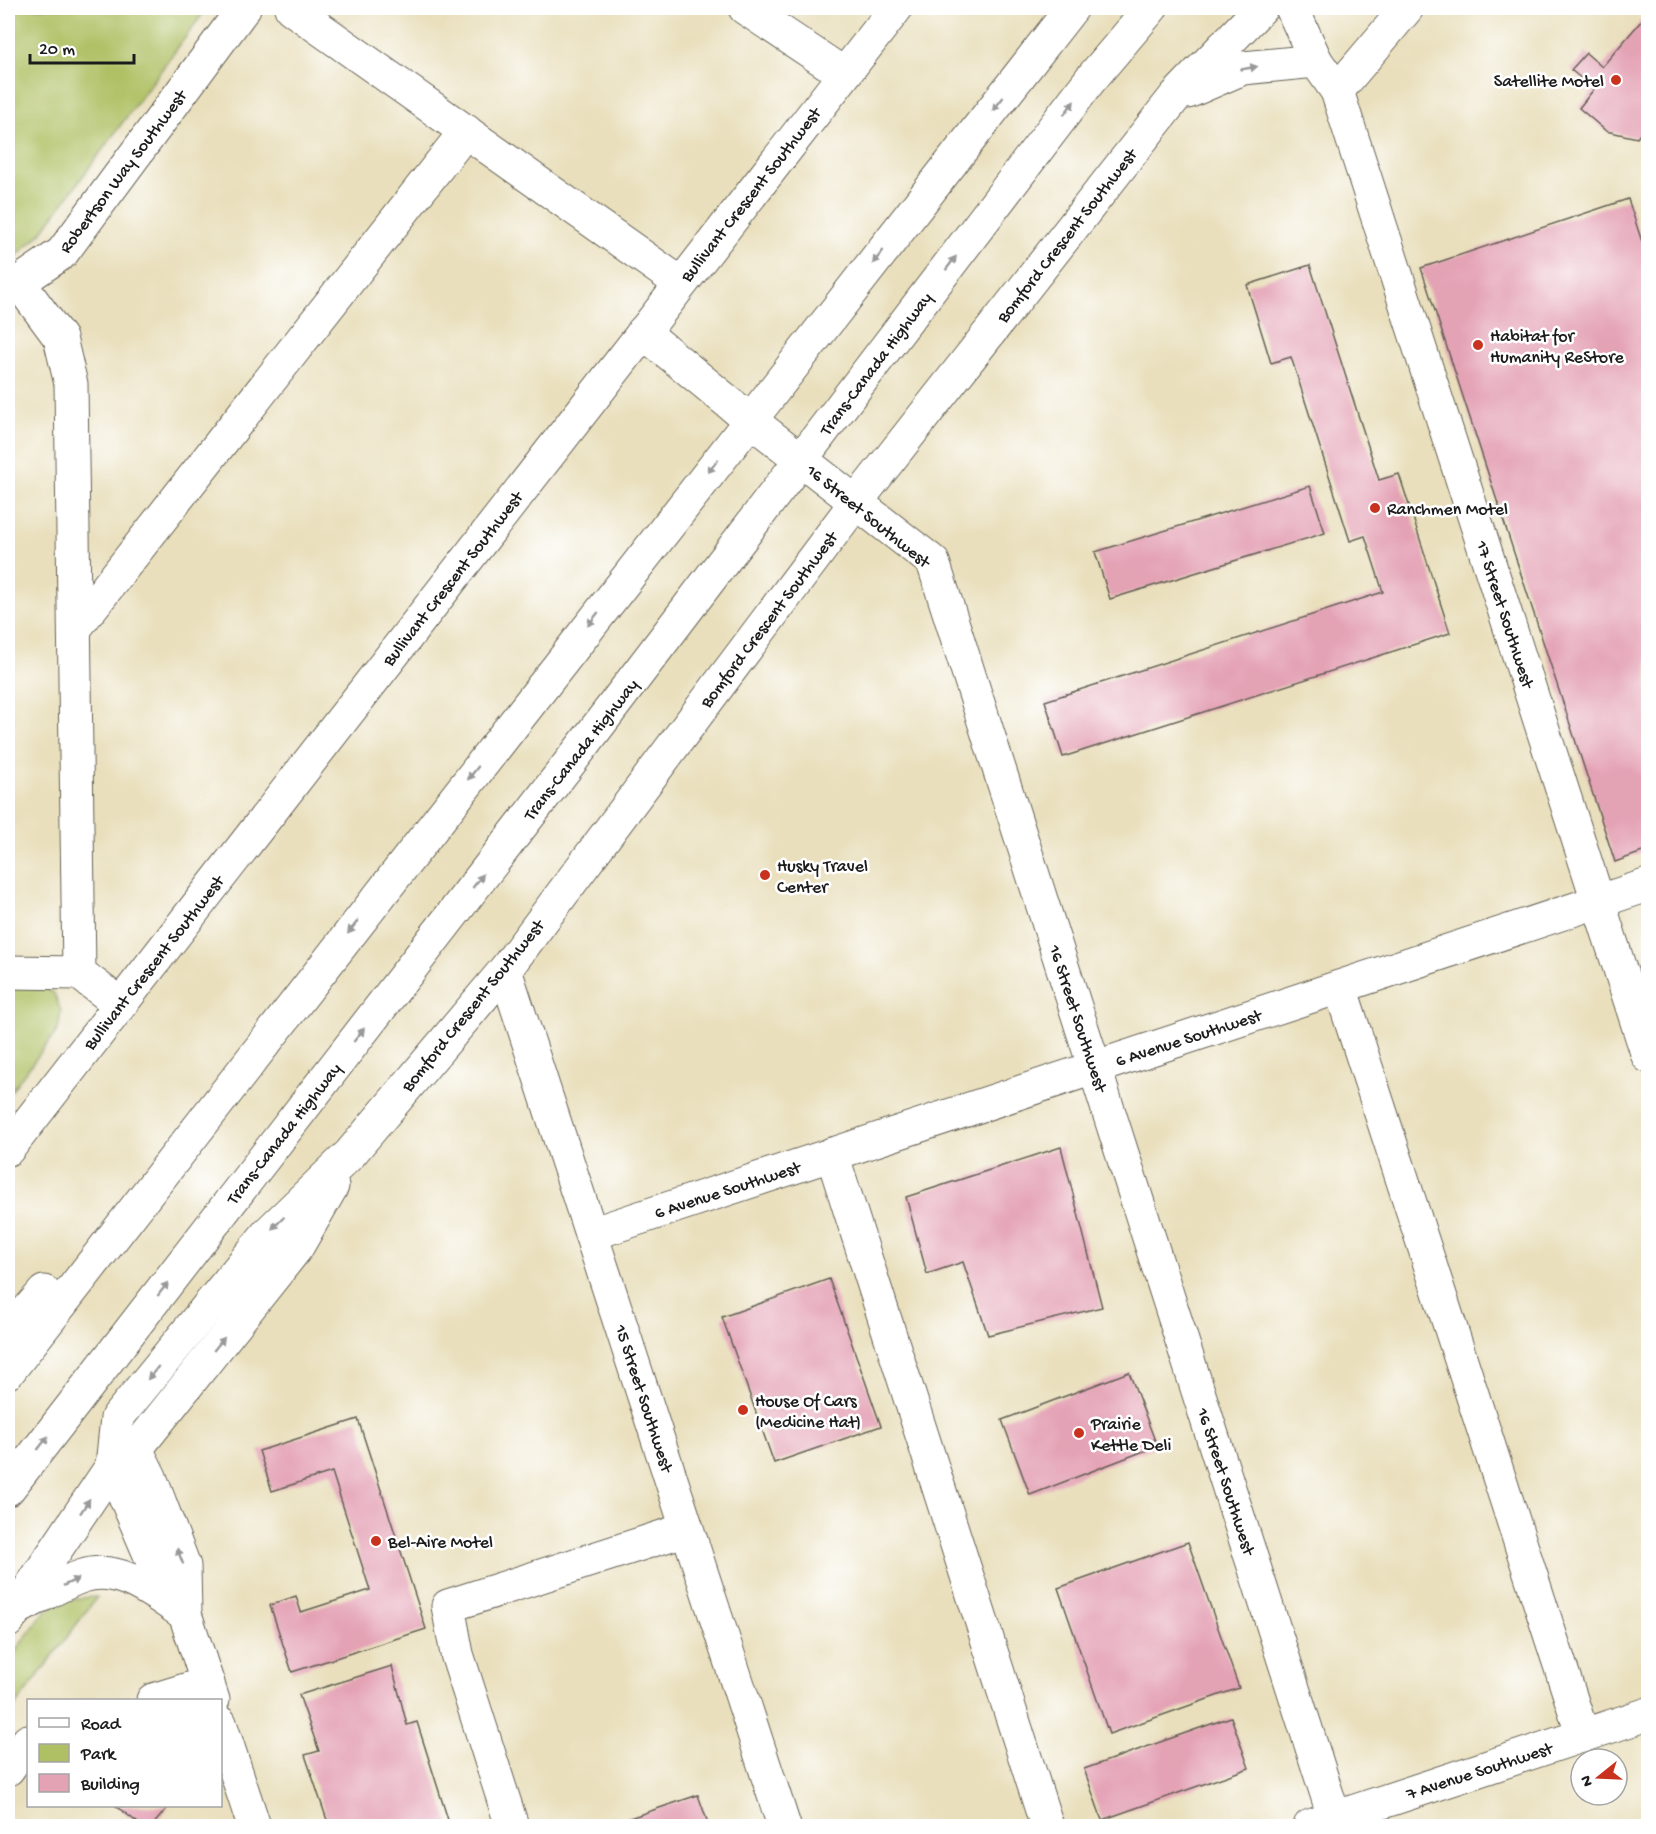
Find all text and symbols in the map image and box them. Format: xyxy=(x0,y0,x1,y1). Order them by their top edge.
scale bar xyxy=(30,27,134,65)
text: 20 m xyxy=(39,40,75,61)
one-way arrow xyxy=(1239,64,1258,73)
place label: Satellite Motel xyxy=(1494,72,1604,93)
marker: Satellite Motel xyxy=(1609,73,1623,87)
street label: Robertson Way Southwest xyxy=(56,85,193,258)
one-way arrow xyxy=(992,96,1005,112)
one-way arrow xyxy=(1062,101,1074,116)
street label: Bullivant Crescent Southwest xyxy=(677,103,828,288)
street label: Bomford Crescent Southwest xyxy=(993,144,1144,329)
one-way arrow xyxy=(872,250,884,265)
one-way arrow xyxy=(944,256,956,271)
street label: Trans-Canada Highway xyxy=(816,289,938,441)
place label: Habitat for Humanity ReStore xyxy=(1490,327,1625,369)
marker: Habitat for Humanity ReStore xyxy=(1471,338,1485,352)
one-way arrow xyxy=(707,458,720,473)
street label: 16 Street Southwest xyxy=(800,460,935,574)
street label: Bullivant Crescent Southwest xyxy=(379,487,530,672)
place label: Ranchmen Motel xyxy=(1387,500,1508,521)
marker: Ranchmen Motel xyxy=(1368,501,1382,515)
street label: Bomford Crescent Southwest xyxy=(696,527,844,714)
street label: 17 Street Southwest xyxy=(1470,538,1538,693)
one-way arrow xyxy=(587,612,599,627)
street label: Trans-Canada Highway xyxy=(519,675,644,826)
one-way arrow xyxy=(467,765,479,781)
place label: Husky Travel Center xyxy=(777,857,868,899)
marker: Husky Travel Center xyxy=(758,868,772,882)
street label: Bullivant Crescent Southwest xyxy=(80,871,231,1056)
one-way arrow xyxy=(472,873,484,888)
street label: Bomford Crescent Southwest xyxy=(397,915,551,1098)
one-way arrow xyxy=(348,920,360,935)
street label: 16 Street Southwest xyxy=(1043,942,1111,1096)
street label: 6 Avenue Southwest xyxy=(1113,1005,1266,1073)
one-way arrow xyxy=(353,1027,365,1043)
street label: Trans-Canada Highway xyxy=(222,1059,347,1210)
street label: 6 Avenue Southwest xyxy=(652,1157,805,1225)
one-way arrow xyxy=(270,1216,285,1230)
one-way arrow xyxy=(156,1281,168,1296)
street label: 15 Street Southwest xyxy=(609,1322,677,1477)
one-way arrow xyxy=(212,1337,225,1352)
one-way arrow xyxy=(147,1365,160,1380)
place label: House Of Cars (Medicine Hat) xyxy=(755,1392,861,1434)
marker: House Of Cars (Medicine Hat) xyxy=(736,1403,750,1417)
street label: 16 Street Southwest xyxy=(1191,1405,1259,1559)
place label: Prairie Kettle Deli xyxy=(1090,1415,1171,1457)
marker: Prairie Kettle Deli xyxy=(1072,1426,1086,1440)
one-way arrow xyxy=(37,1435,50,1451)
one-way arrow xyxy=(79,1499,91,1515)
place label: Bel-Aire Motel xyxy=(387,1533,493,1554)
marker: Bel-Aire Motel xyxy=(369,1534,383,1548)
one-way arrow xyxy=(175,1547,185,1565)
one-way arrow xyxy=(62,1578,79,1587)
legend xyxy=(27,1699,222,1807)
text: Road xyxy=(81,1715,122,1736)
street label: 7 Avenue Southwest xyxy=(1403,1738,1557,1806)
text: Park xyxy=(80,1745,117,1766)
north arrow xyxy=(1569,1747,1629,1807)
text: N xyxy=(1577,1772,1599,1788)
text: Building xyxy=(80,1775,140,1796)

